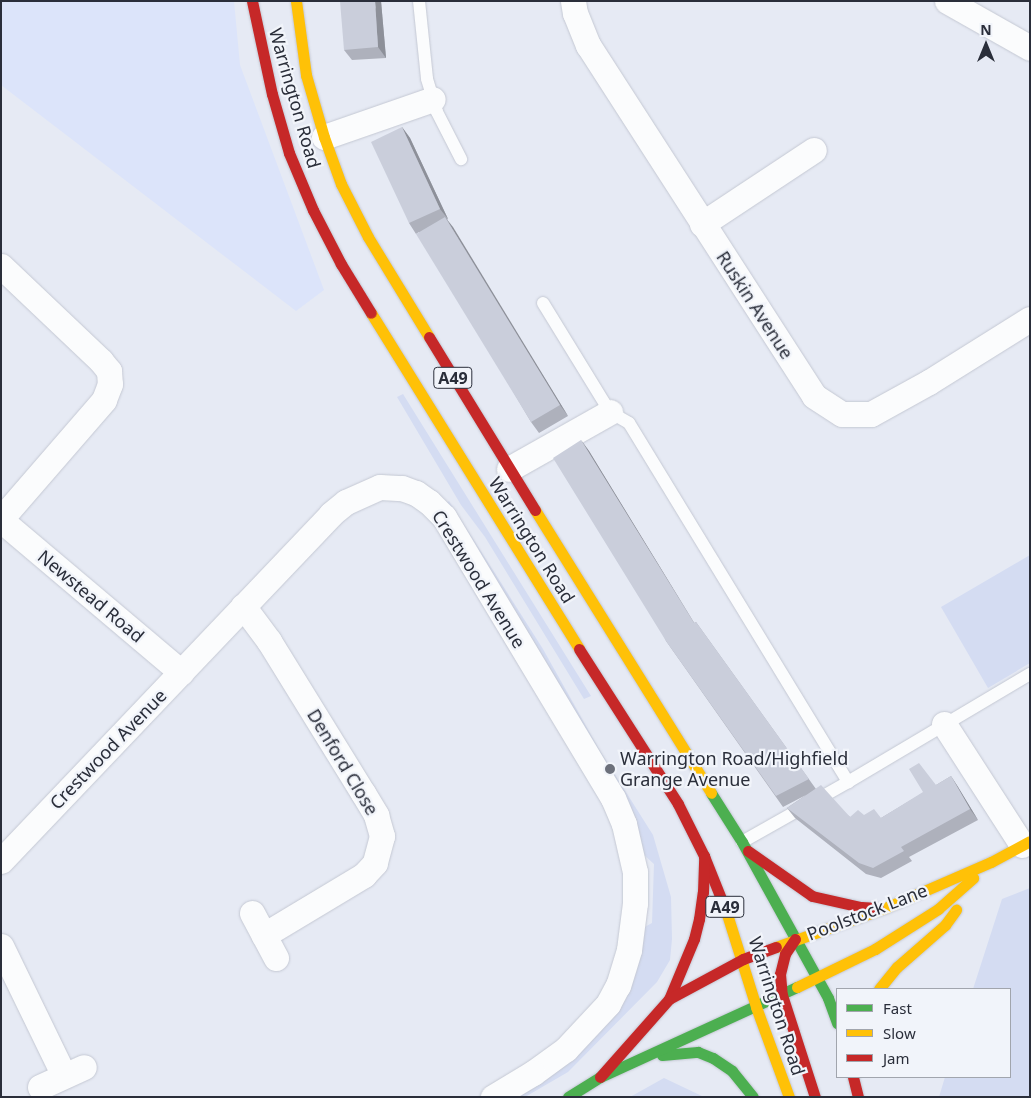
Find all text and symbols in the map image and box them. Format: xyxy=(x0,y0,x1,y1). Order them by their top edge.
north arrow xyxy=(961,20,1011,70)
text: N xyxy=(980,20,992,39)
street label: Warrington Road xyxy=(265,26,325,170)
street label: Ruskin Avenue xyxy=(712,247,798,363)
road number: A49 xyxy=(433,364,473,392)
street label: Warrington Road xyxy=(485,473,579,607)
street label: Crestwood Avenue xyxy=(428,506,530,652)
street label: Newstead Road xyxy=(34,545,148,647)
street label: Crestwood Avenue xyxy=(45,684,171,814)
street label: Denford Close xyxy=(303,705,383,819)
place label: Warrington Road/Highfield Grange Avenue xyxy=(620,748,848,791)
marker: Warrington Road/Highfield Grange Avenue xyxy=(604,763,616,775)
street label: Poolstock Lane xyxy=(804,879,930,945)
road number: A49 xyxy=(705,894,745,920)
street label: Warrington Road xyxy=(744,934,810,1078)
legend xyxy=(836,988,1011,1078)
text: Fast xyxy=(883,998,912,1018)
text: Slow xyxy=(883,1023,916,1043)
text: Jam xyxy=(883,1048,910,1068)

